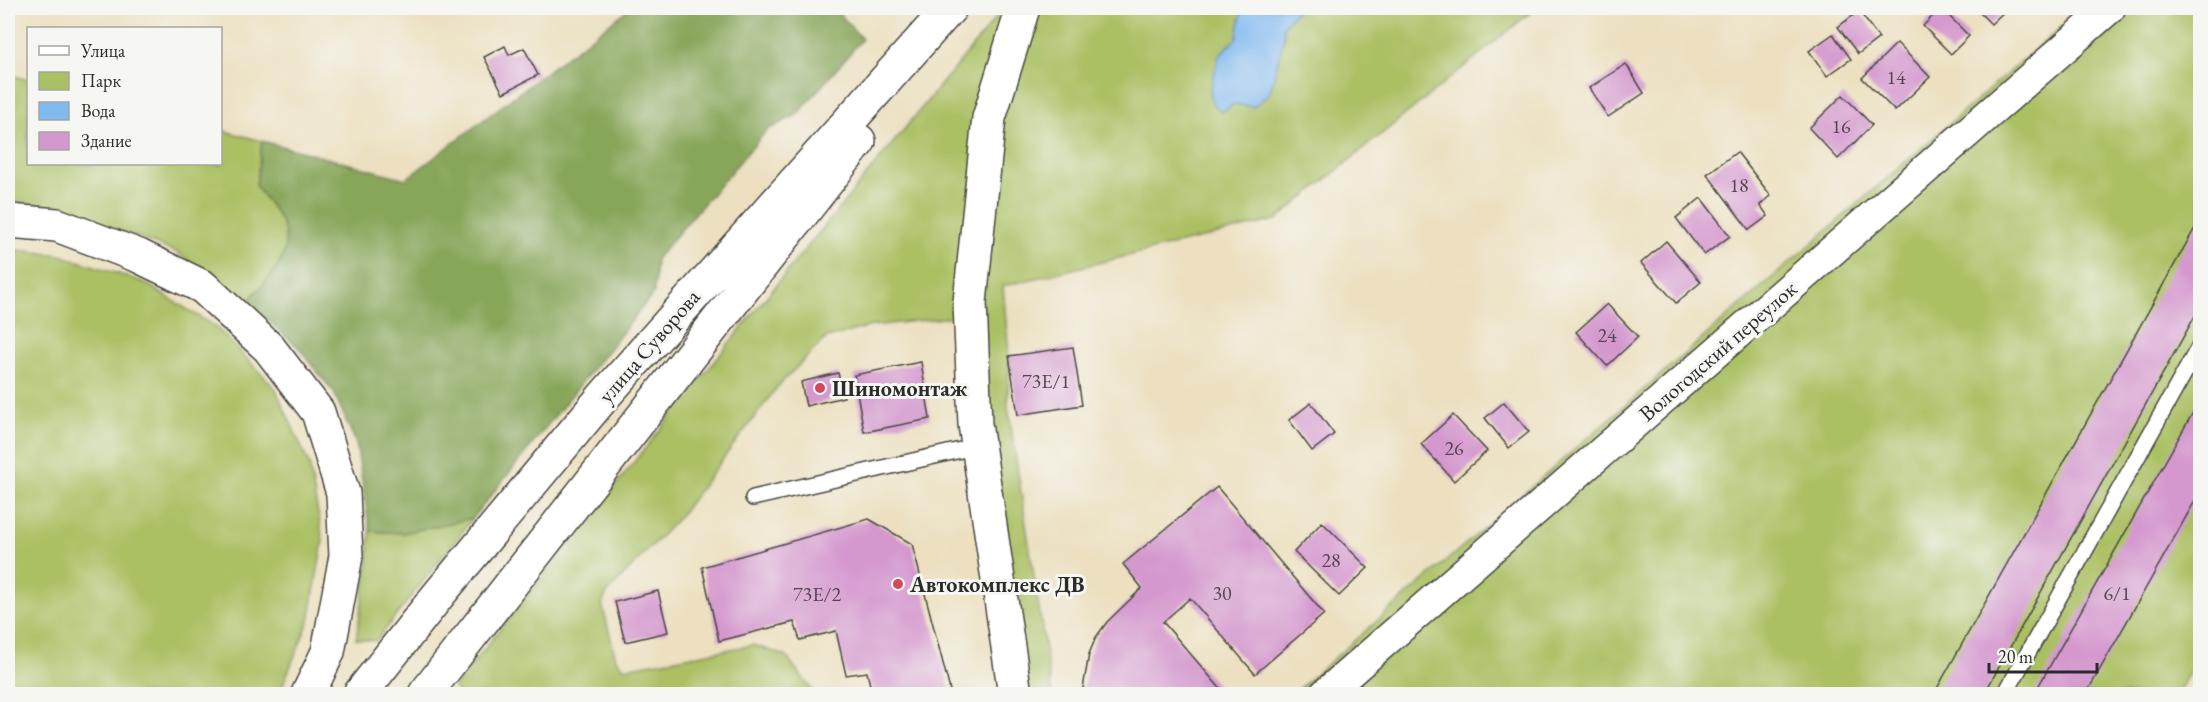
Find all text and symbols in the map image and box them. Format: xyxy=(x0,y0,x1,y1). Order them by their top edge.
legend xyxy=(27,27,222,165)
text: Улица xyxy=(80,39,126,62)
house number: 14 xyxy=(1886,64,1906,90)
text: Парк xyxy=(81,69,121,92)
text: Вода xyxy=(81,99,116,122)
house number: 16 xyxy=(1831,113,1851,139)
text: Здание xyxy=(81,129,131,152)
house number: 18 xyxy=(1729,172,1749,198)
street label: Вологодский переулок xyxy=(1633,274,1803,428)
street label: улица Суворова xyxy=(592,283,707,409)
house number: 24 xyxy=(1597,322,1617,348)
house number: 73Е/1 xyxy=(1022,368,1070,394)
place label: Шиномонтаж xyxy=(832,374,968,403)
marker: Шиномонтаж xyxy=(813,381,827,395)
house number: 26 xyxy=(1444,435,1464,461)
house number: 28 xyxy=(1321,547,1341,573)
place label: Автокомплекс ДВ xyxy=(909,570,1085,599)
marker: Автокомплекс ДВ xyxy=(891,577,905,591)
house number: 30 xyxy=(1212,580,1232,606)
house number: 6/1 xyxy=(2103,580,2131,606)
house number: 73Е/2 xyxy=(793,581,841,607)
scale bar xyxy=(1989,636,2097,674)
text: 20 m xyxy=(1998,645,2033,668)

